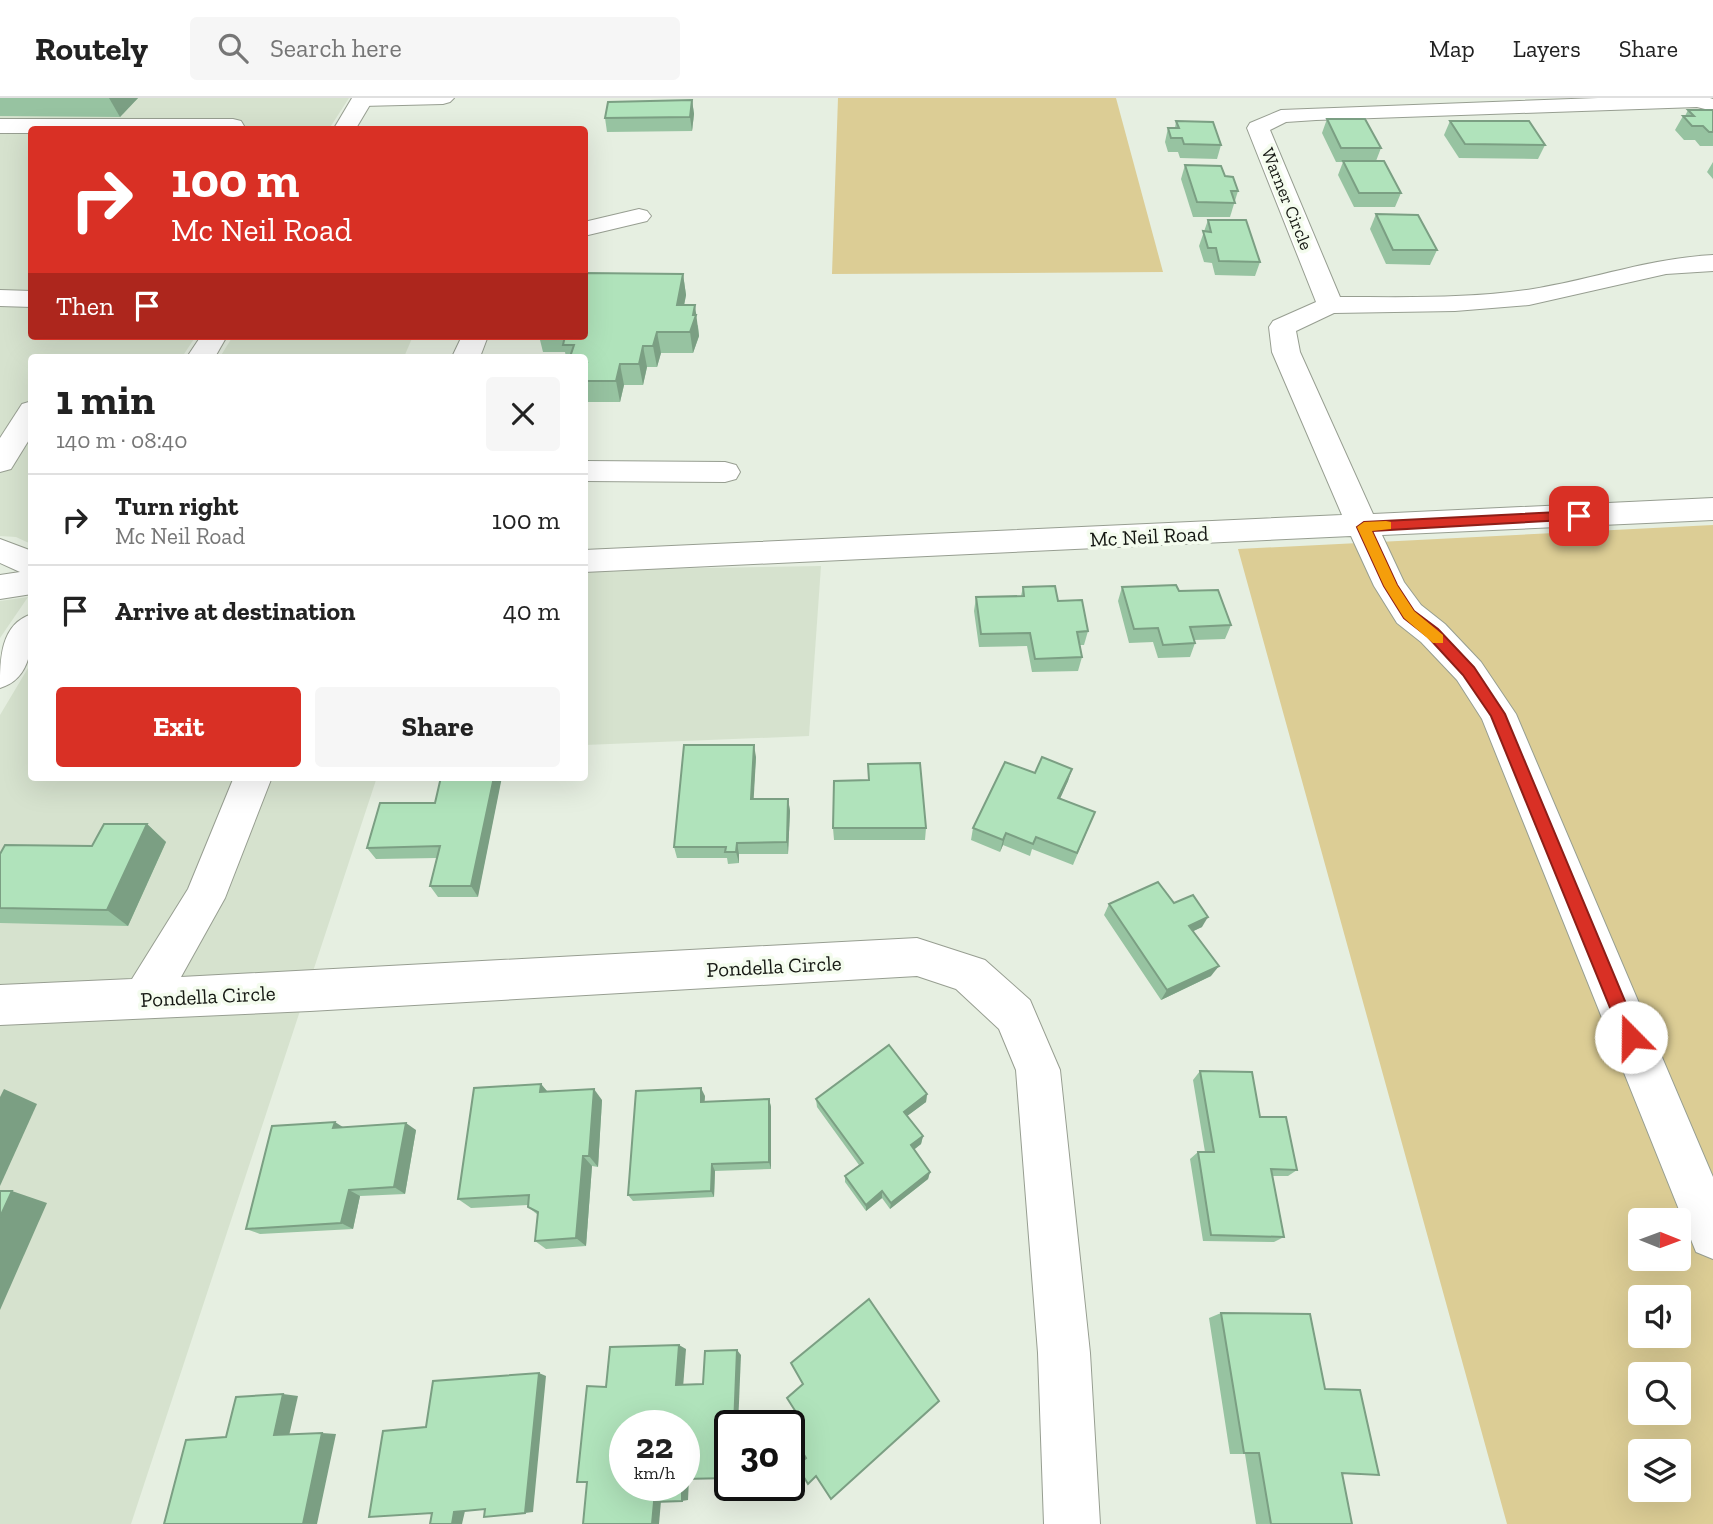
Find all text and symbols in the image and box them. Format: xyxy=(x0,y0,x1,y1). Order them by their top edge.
search box xyxy=(190,17,680,80)
text: Routely xyxy=(35,29,148,68)
icon: search xyxy=(214,29,252,67)
text: Search here xyxy=(270,32,402,64)
text: Map xyxy=(1429,34,1475,63)
text: Layers xyxy=(1513,34,1581,63)
text: Share xyxy=(1619,34,1678,63)
street label: Warner Circle xyxy=(1257,145,1317,253)
text: 100 m xyxy=(171,151,299,210)
icon: right xyxy=(56,154,147,245)
text: Mc Neil Road xyxy=(171,211,352,249)
icon: arrive xyxy=(128,287,166,325)
text: Then xyxy=(56,290,114,322)
text: 1 min xyxy=(56,374,155,425)
button: close xyxy=(486,377,560,451)
text: 140 m · 08:40 xyxy=(56,426,187,454)
pin xyxy=(1549,486,1609,546)
text: Turn right xyxy=(115,490,238,522)
icon: arrive xyxy=(1560,497,1598,535)
icon: right xyxy=(56,501,94,539)
text: 100 m xyxy=(492,504,560,536)
street label: Mc Neil Road xyxy=(1089,520,1209,552)
text: Mc Neil Road xyxy=(115,522,245,550)
icon: arrive xyxy=(56,592,94,630)
text: Arrive at destination xyxy=(115,595,355,627)
text: 40 m xyxy=(503,595,560,627)
button: Exit xyxy=(56,687,301,767)
button: Share xyxy=(315,687,560,767)
street label: Pondella Circle xyxy=(706,950,842,982)
street label: Pondella Circle xyxy=(140,980,276,1012)
position arrow xyxy=(1594,1000,1668,1074)
north arrow xyxy=(1628,1208,1690,1270)
map controls xyxy=(1628,1208,1691,1502)
button: sound xyxy=(1628,1285,1691,1348)
button: search xyxy=(1628,1362,1691,1425)
speed limit sign: 30 xyxy=(714,1410,805,1501)
text: 22 xyxy=(636,1425,673,1467)
button: layers xyxy=(1628,1439,1691,1502)
text: km/h xyxy=(634,1462,675,1484)

